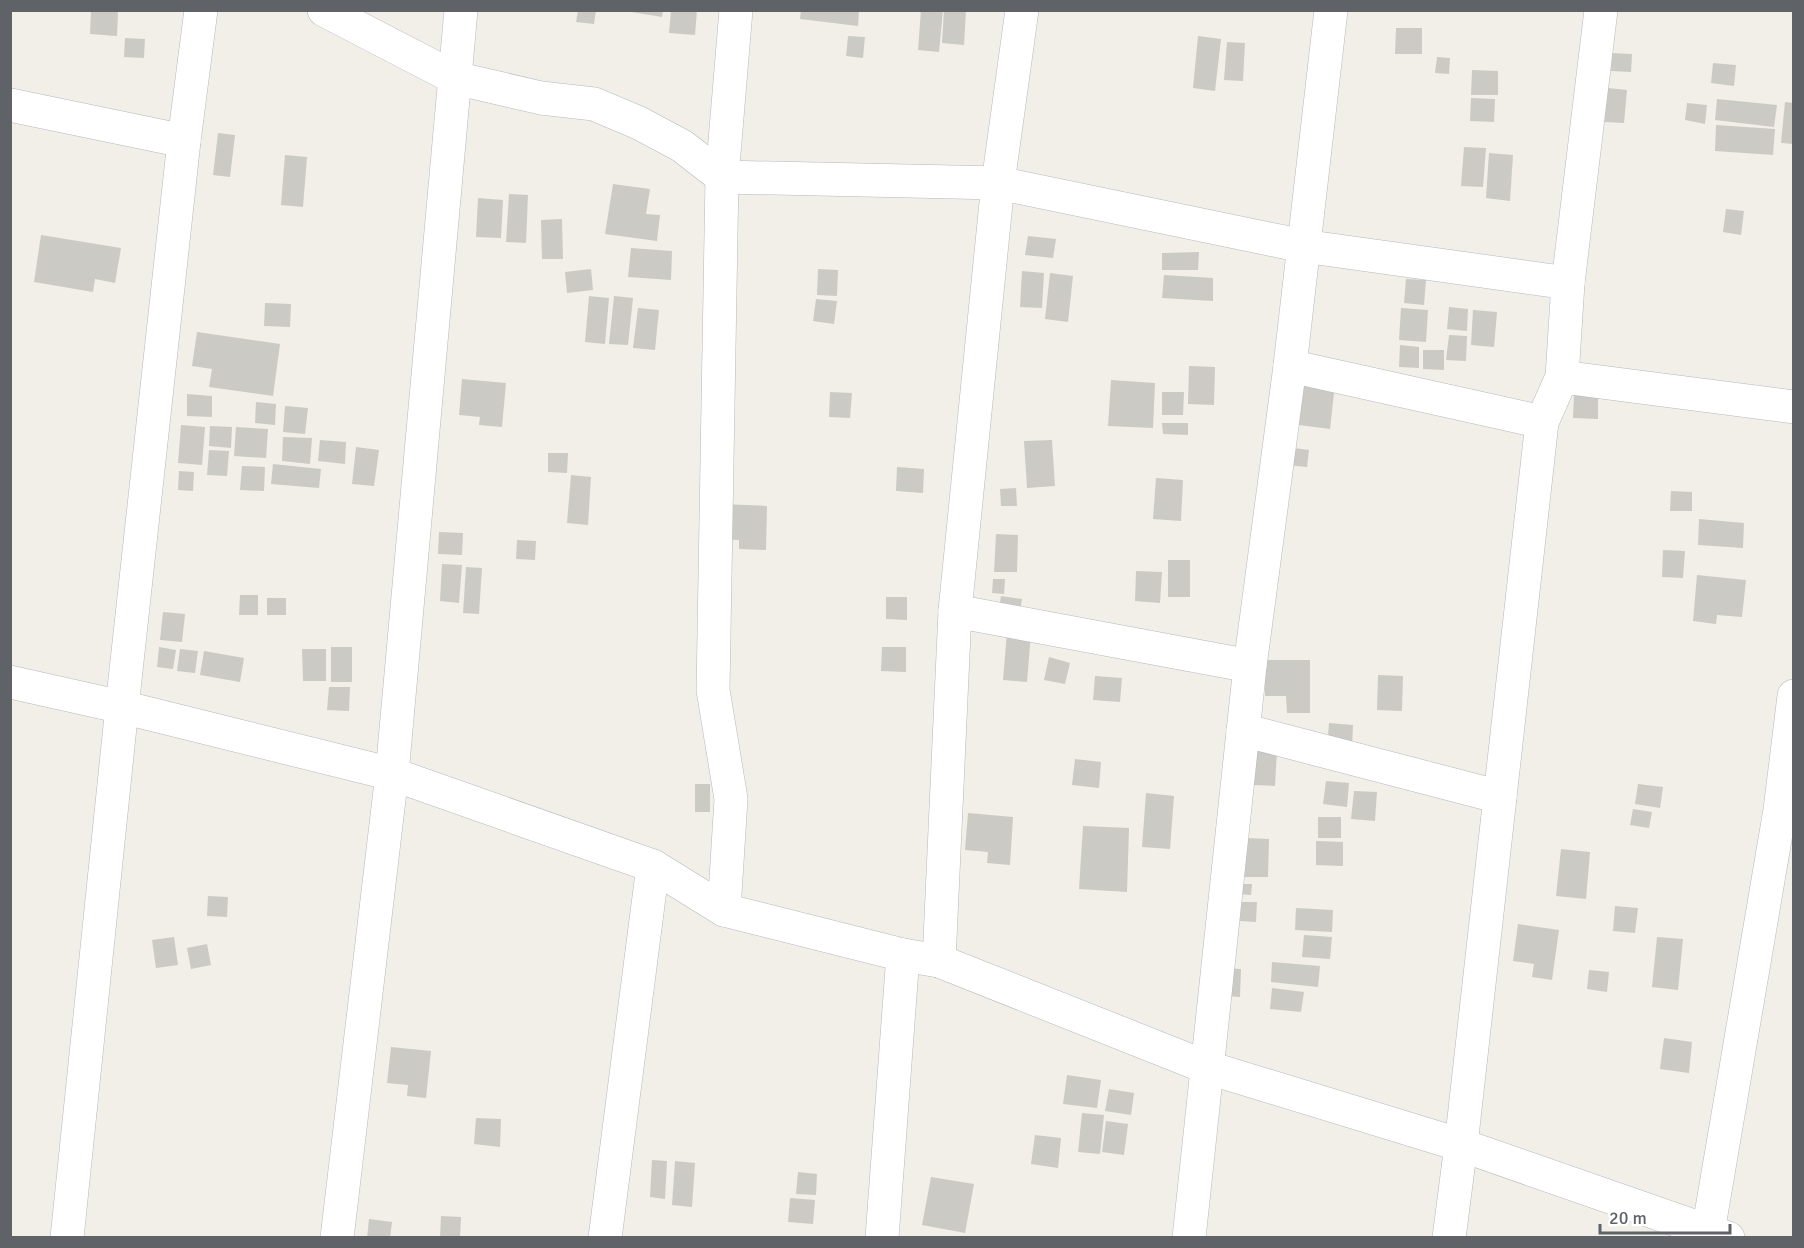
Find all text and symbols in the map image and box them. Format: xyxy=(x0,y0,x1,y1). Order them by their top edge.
scale bar xyxy=(1600,1197,1730,1235)
text: 20 m xyxy=(1609,1207,1647,1229)

